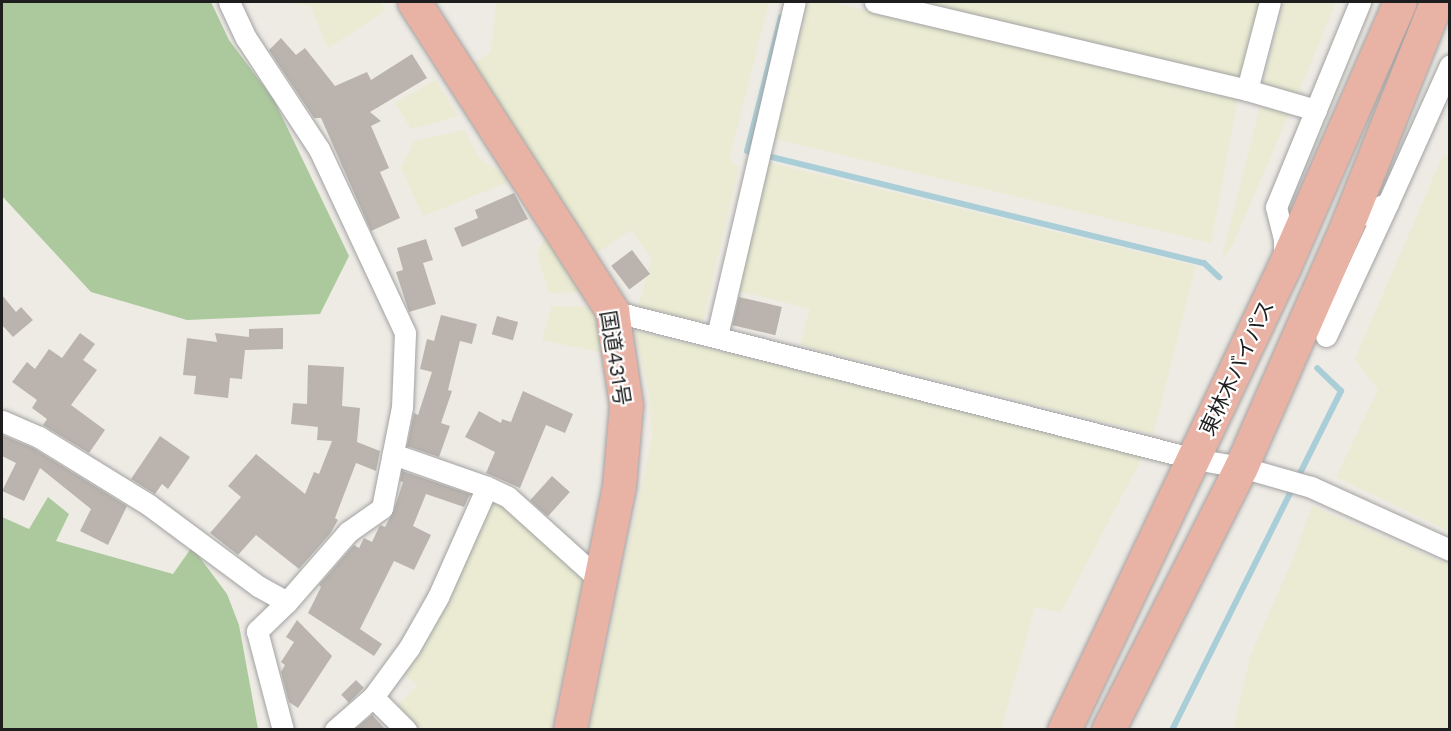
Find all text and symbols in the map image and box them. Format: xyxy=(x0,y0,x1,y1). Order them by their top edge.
street label: 東林木バイパス xyxy=(1195,296,1279,440)
street label: 国道431号 xyxy=(595,308,635,408)

